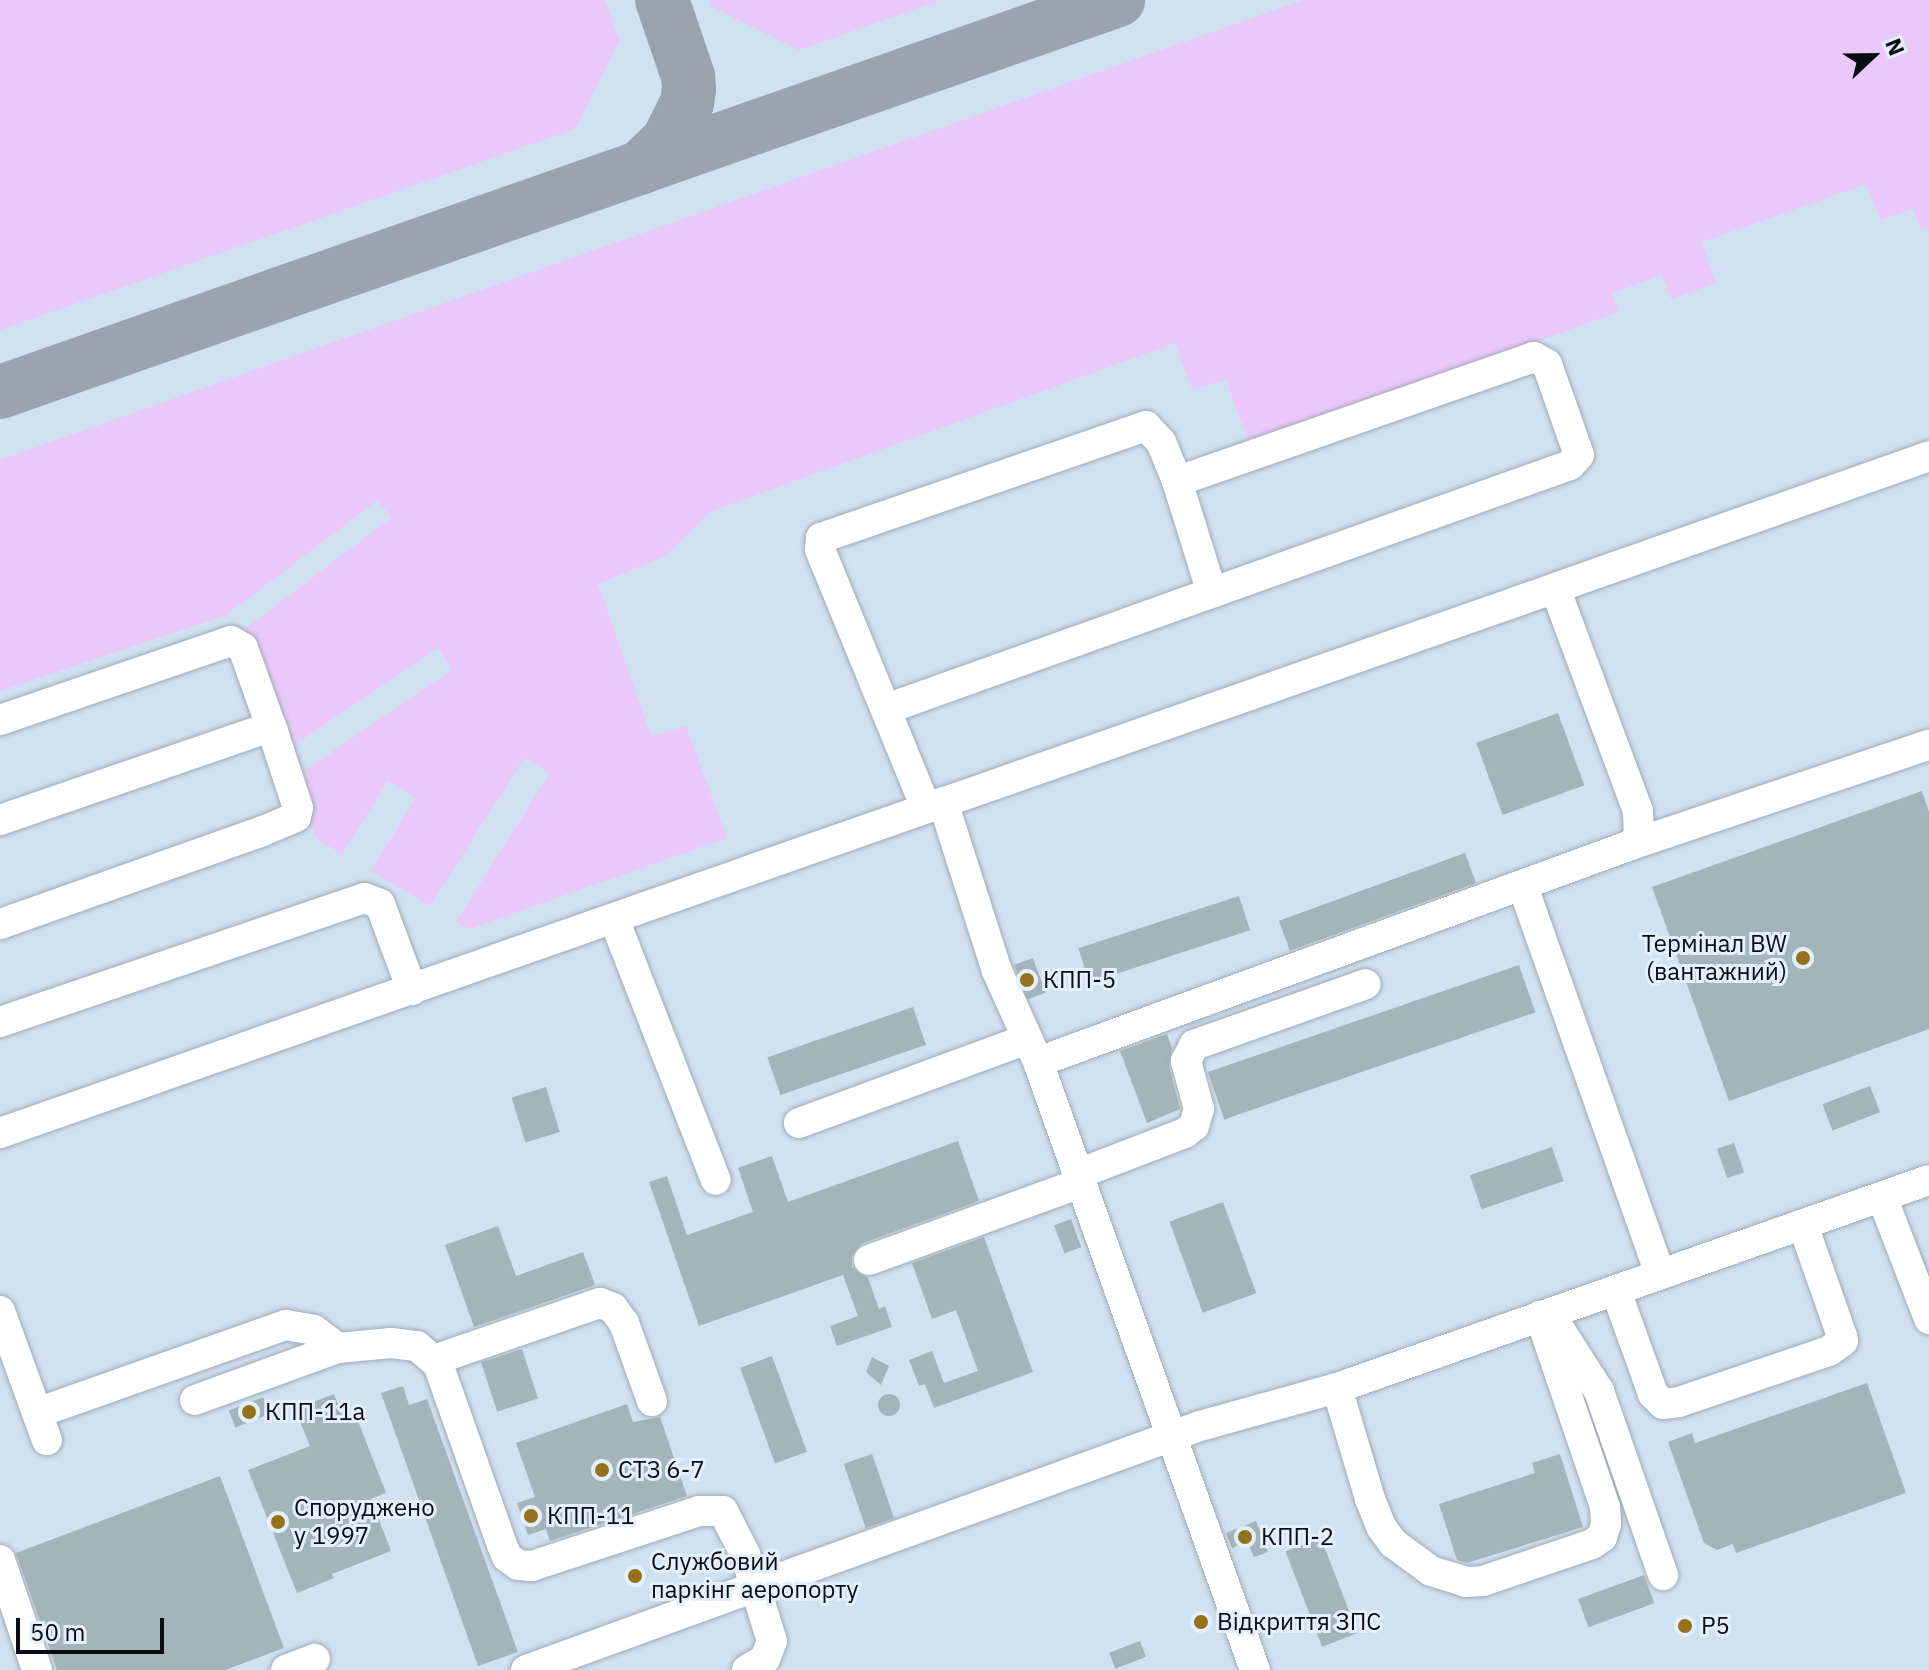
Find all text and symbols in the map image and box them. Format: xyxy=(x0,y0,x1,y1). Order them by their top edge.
north arrow xyxy=(1833,16,1913,96)
text: N xyxy=(1879,34,1912,60)
place label: Термінал BW (вантажний) xyxy=(1642,930,1787,986)
marker: Термінал BW (вантажний) xyxy=(1794,949,1812,967)
place label: КПП-5 xyxy=(1043,966,1116,994)
marker: КПП-5 xyxy=(1018,971,1036,989)
place label: КПП-11а xyxy=(265,1398,365,1426)
marker: КПП-11а xyxy=(240,1403,258,1421)
place label: СТЗ 6-7 xyxy=(618,1456,705,1484)
marker: СТЗ 6-7 xyxy=(593,1461,611,1479)
place label: Споруджено у 1997 xyxy=(294,1494,435,1550)
place label: КПП-11 xyxy=(547,1502,635,1530)
marker: КПП-11 xyxy=(522,1507,540,1525)
marker: Споруджено у 1997 xyxy=(269,1513,287,1531)
place label: КПП-2 xyxy=(1261,1523,1334,1551)
marker: КПП-2 xyxy=(1236,1528,1254,1546)
place label: Службовий паркінг аеропорту xyxy=(651,1548,859,1604)
marker: Службовий паркінг аеропорту xyxy=(626,1567,644,1585)
scale bar xyxy=(20,1602,168,1652)
place label: Відкриття ЗПС xyxy=(1217,1608,1381,1636)
place label: P5 xyxy=(1701,1612,1730,1640)
marker: Відкриття ЗПС xyxy=(1192,1613,1210,1631)
text: 50 m xyxy=(30,1616,85,1648)
marker: P5 xyxy=(1676,1617,1694,1635)

